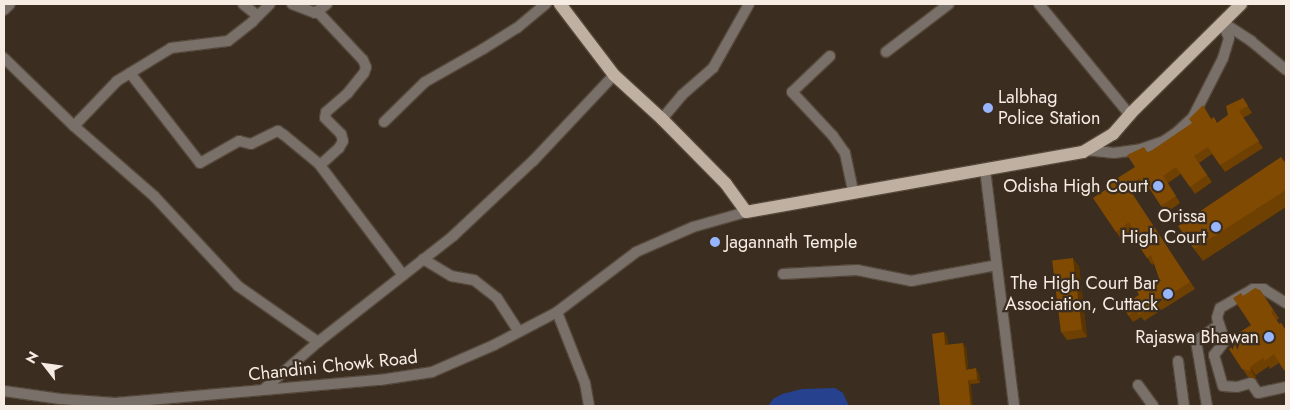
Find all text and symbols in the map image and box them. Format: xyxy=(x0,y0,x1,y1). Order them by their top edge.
place label: Lalbhag Police Station xyxy=(998,87,1100,130)
marker: Lalbhag Police Station xyxy=(982,102,994,114)
place label: Odisha High Court xyxy=(1003,175,1148,197)
marker: Odisha High Court xyxy=(1152,180,1164,192)
place label: Orissa High Court xyxy=(1121,206,1206,248)
marker: Orissa High Court xyxy=(1210,221,1222,233)
place label: Jagannath Temple xyxy=(725,231,857,253)
marker: Jagannath Temple xyxy=(709,236,721,248)
place label: The High Court Bar Association, Cuttack xyxy=(1005,273,1158,316)
marker: The High Court Bar Association, Cuttack xyxy=(1162,288,1174,300)
place label: Rajaswa Bhawan xyxy=(1135,326,1259,348)
marker: Rajaswa Bhawan xyxy=(1263,331,1275,343)
north arrow xyxy=(20,340,70,390)
street label: Chandini Chowk Road xyxy=(247,346,419,386)
text: N xyxy=(21,348,43,367)

